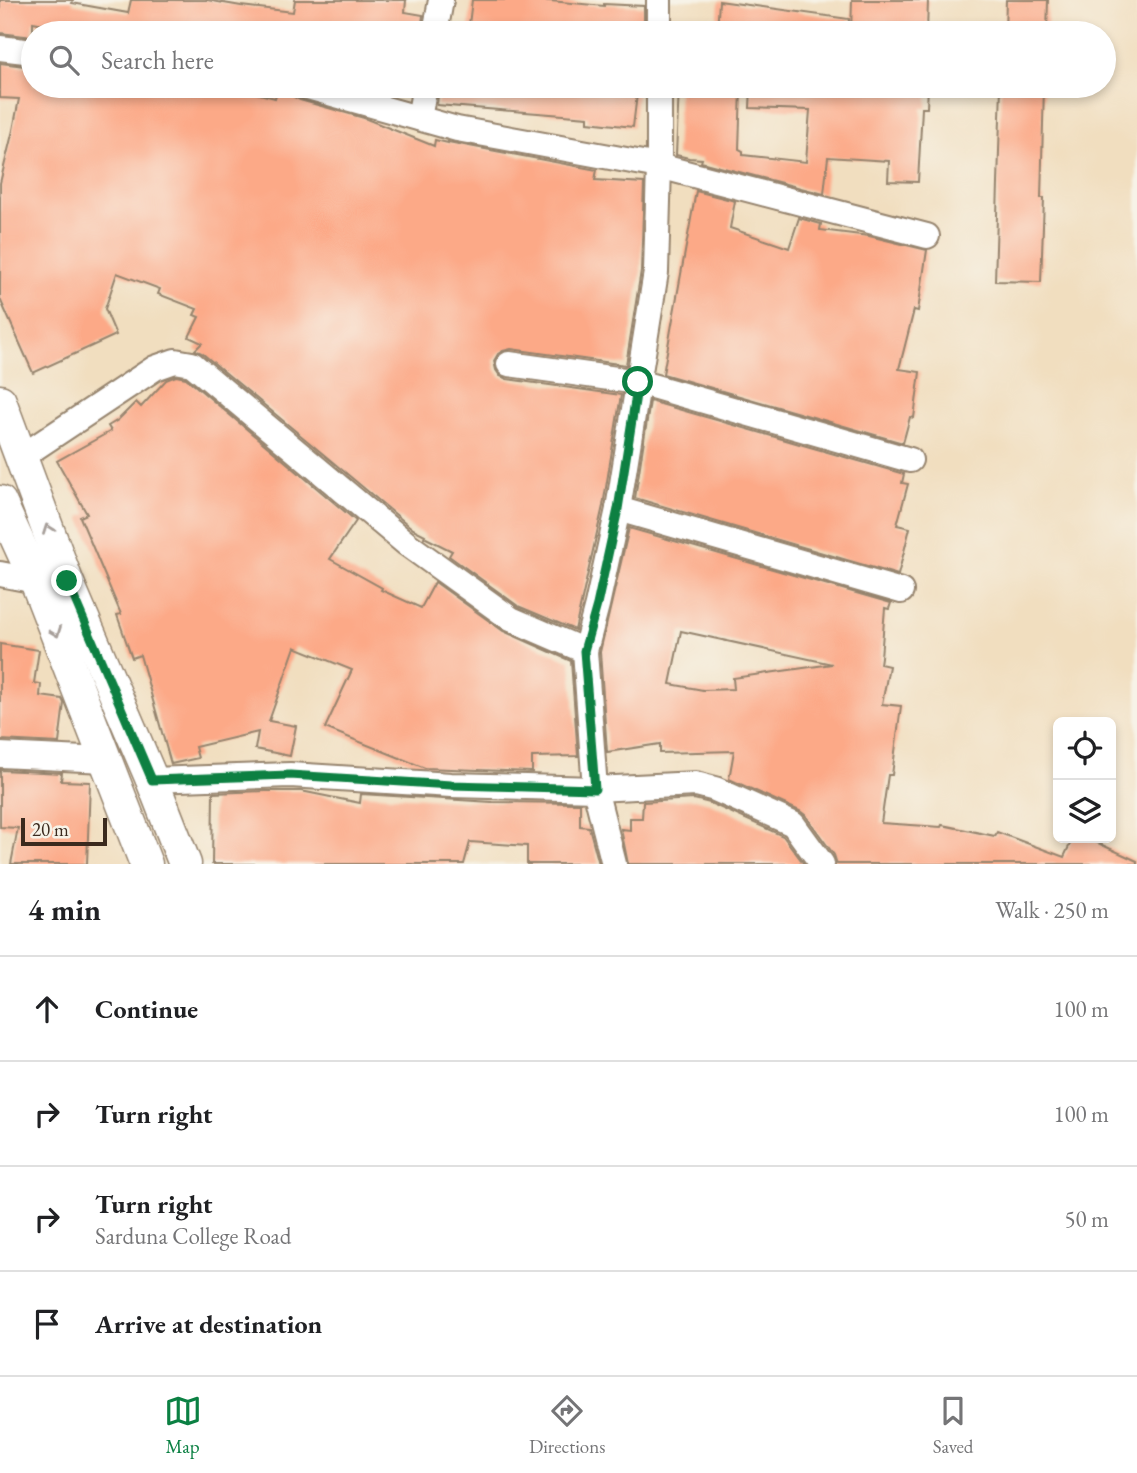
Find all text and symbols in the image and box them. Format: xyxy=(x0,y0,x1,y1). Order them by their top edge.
search box xyxy=(21,21,1116,98)
icon: search xyxy=(45,41,83,79)
text: Search here xyxy=(101,43,214,77)
route start xyxy=(622,366,653,397)
one-way arrow xyxy=(42,523,56,535)
route end xyxy=(51,565,82,596)
one-way arrow xyxy=(47,625,61,637)
map controls xyxy=(1053,717,1116,843)
button: locate xyxy=(1053,717,1116,780)
button: layers xyxy=(1053,780,1116,843)
scale bar xyxy=(21,815,107,847)
text: 20 m xyxy=(32,817,69,842)
text: 4 min xyxy=(28,890,101,929)
text: Walk · 250 m xyxy=(995,895,1109,925)
icon: ahead xyxy=(28,990,66,1028)
text: Continue xyxy=(95,992,198,1026)
text: 100 m xyxy=(1053,994,1109,1024)
icon: right xyxy=(28,1095,66,1133)
text: Turn right xyxy=(95,1097,213,1131)
text: 100 m xyxy=(1053,1099,1109,1129)
text: Turn right xyxy=(95,1187,213,1221)
icon: right xyxy=(28,1200,66,1238)
text: 50 m xyxy=(1064,1204,1109,1234)
text: Sarduna College Road xyxy=(95,1221,291,1251)
icon: arrive xyxy=(28,1305,66,1343)
text: Arrive at destination xyxy=(95,1307,322,1341)
tab: Map xyxy=(164,1392,202,1459)
tab: Directions xyxy=(529,1392,605,1459)
tab: Saved xyxy=(933,1392,973,1459)

